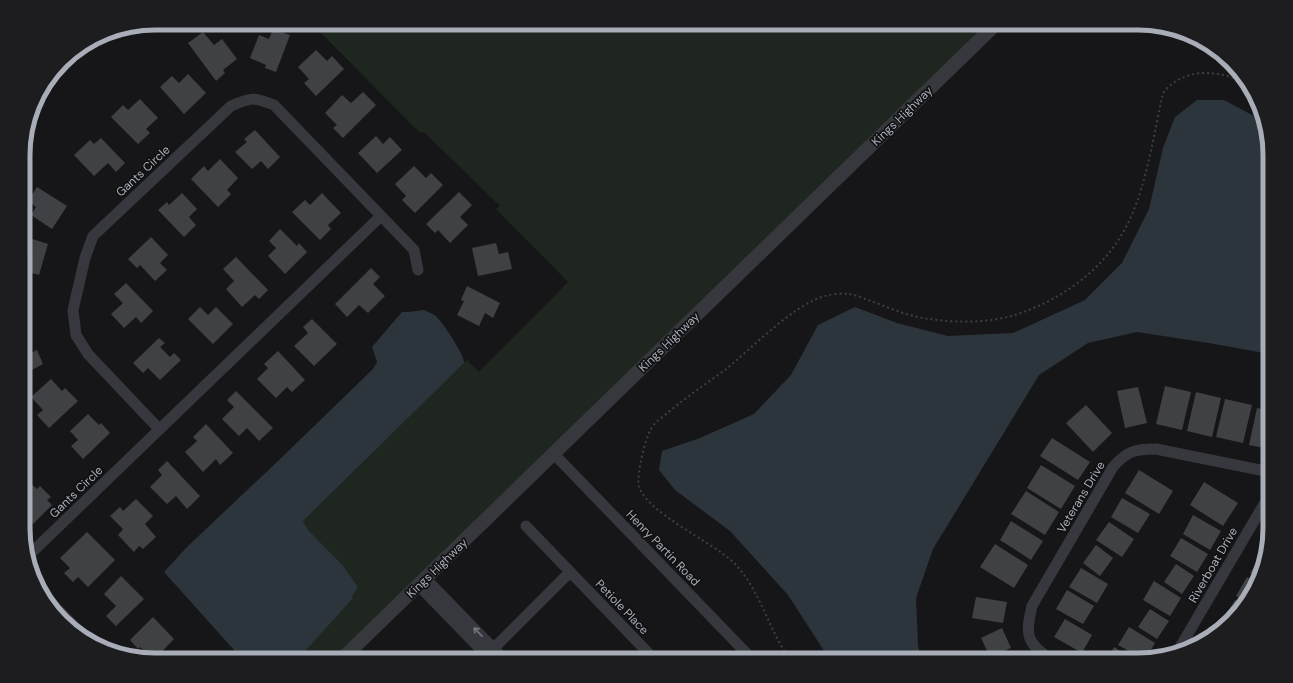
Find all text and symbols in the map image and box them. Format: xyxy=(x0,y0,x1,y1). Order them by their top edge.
street label: Kings Highway xyxy=(868,82,936,149)
street label: Gants Circle xyxy=(112,142,174,200)
street label: Kings Highway xyxy=(635,308,703,375)
street label: Veterans Drive xyxy=(1053,458,1109,536)
street label: Gants Circle xyxy=(46,462,106,522)
street label: Henry Partin Road xyxy=(623,507,703,589)
street label: Riverboat Drive xyxy=(1185,524,1241,606)
street label: Kings Highway xyxy=(403,534,471,601)
street label: Petiole Place xyxy=(592,576,652,638)
one-way arrow xyxy=(473,627,482,637)

